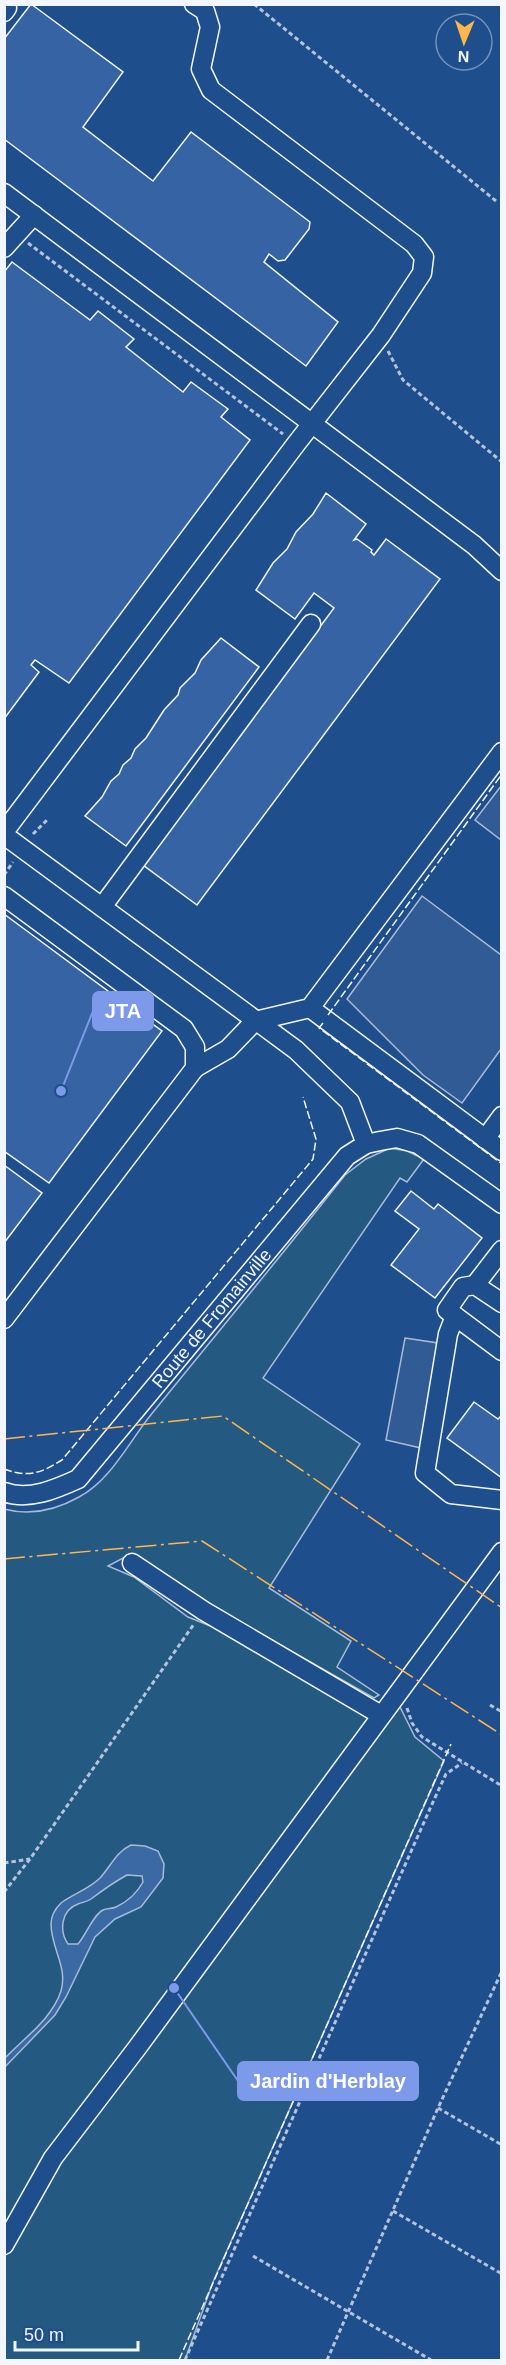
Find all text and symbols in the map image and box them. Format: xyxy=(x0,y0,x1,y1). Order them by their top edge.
north arrow xyxy=(434,12,494,72)
text: N xyxy=(457,48,470,65)
callout: JTA xyxy=(93,992,153,1030)
text: JTA xyxy=(105,1000,141,1022)
street label: Route de Fromainville xyxy=(148,1245,275,1392)
callout: Jardin d'Herblay xyxy=(238,2062,418,2100)
text: Jardin d'Herblay xyxy=(250,2070,407,2092)
scale bar xyxy=(15,2314,138,2352)
text: 50 m xyxy=(24,2325,64,2345)

